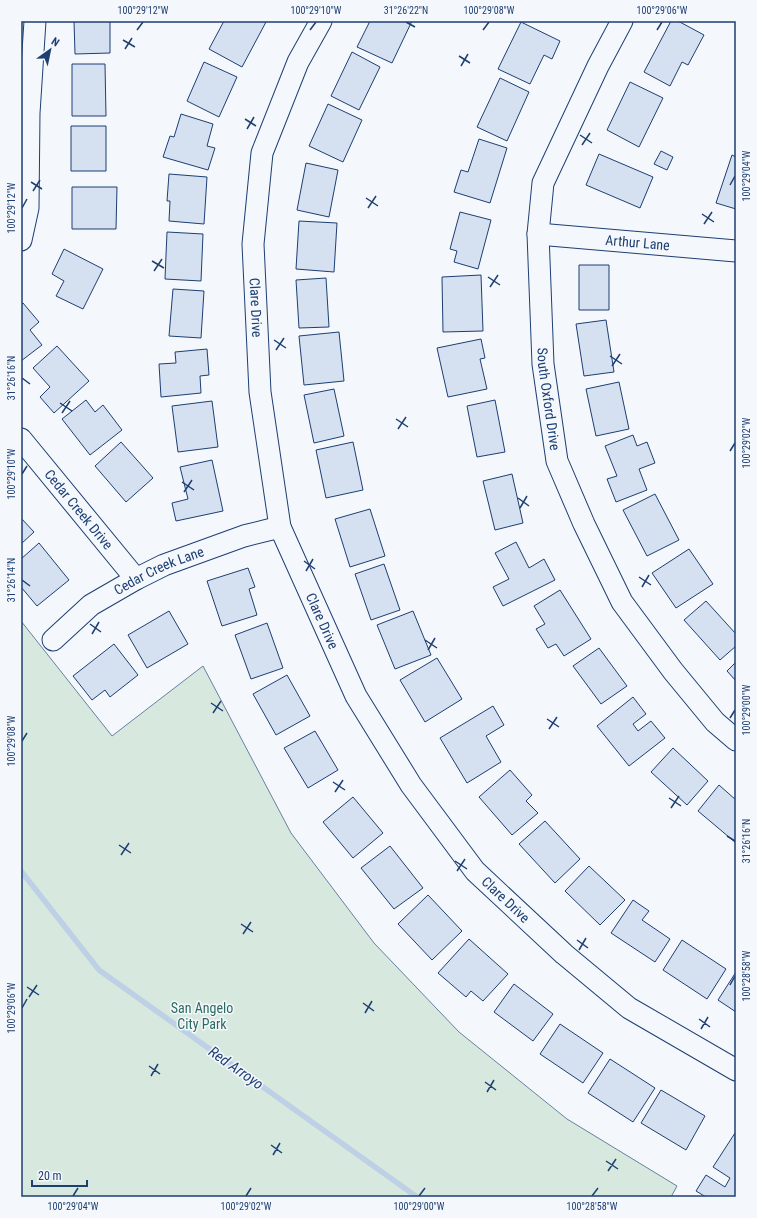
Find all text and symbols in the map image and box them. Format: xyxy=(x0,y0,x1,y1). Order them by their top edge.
text: 100°29'12"W xyxy=(118,5,169,16)
text: 100°29'10"W xyxy=(291,5,342,16)
text: 31°26'22"N xyxy=(384,5,428,16)
text: 100°29'08"W xyxy=(464,5,515,16)
text: 100°29'06"W xyxy=(637,5,688,16)
north arrow xyxy=(30,30,70,70)
text: N xyxy=(49,35,62,49)
text: 100°29'04"W xyxy=(741,150,752,201)
text: 100°29'12"W xyxy=(6,182,17,233)
street label: Arthur Lane xyxy=(605,232,671,253)
street label: Clare Drive xyxy=(247,277,265,338)
street label: South Oxford Drive xyxy=(534,347,563,452)
text: 31°26'16"N xyxy=(6,356,17,400)
text: 100°29'02"W xyxy=(741,417,752,468)
text: 100°29'10"W xyxy=(6,448,17,499)
street label: Cedar Creek Drive xyxy=(41,466,116,553)
street label: Cedar Creek Lane xyxy=(111,543,206,598)
text: 31°26'14"N xyxy=(6,558,17,602)
street label: Clare Drive xyxy=(303,590,342,652)
text: 100°29'00"W xyxy=(741,684,752,735)
text: 100°29'08"W xyxy=(6,715,17,766)
text: 31°26'16"N xyxy=(741,819,752,863)
street label: Clare Drive xyxy=(478,873,533,926)
text: 100°28'58"W xyxy=(741,950,752,1001)
text: 100°29'06"W xyxy=(6,982,17,1033)
park label: San Angelo City Park xyxy=(171,1000,233,1032)
water label: Red Arroyo xyxy=(205,1043,267,1093)
scale bar xyxy=(32,1162,87,1188)
text: 20 m xyxy=(38,1169,62,1183)
text: 100°29'04"W xyxy=(48,1201,99,1212)
text: 100°29'02"W xyxy=(221,1201,272,1212)
text: 100°29'00"W xyxy=(394,1201,445,1212)
text: 100°28'58"W xyxy=(567,1201,618,1212)

